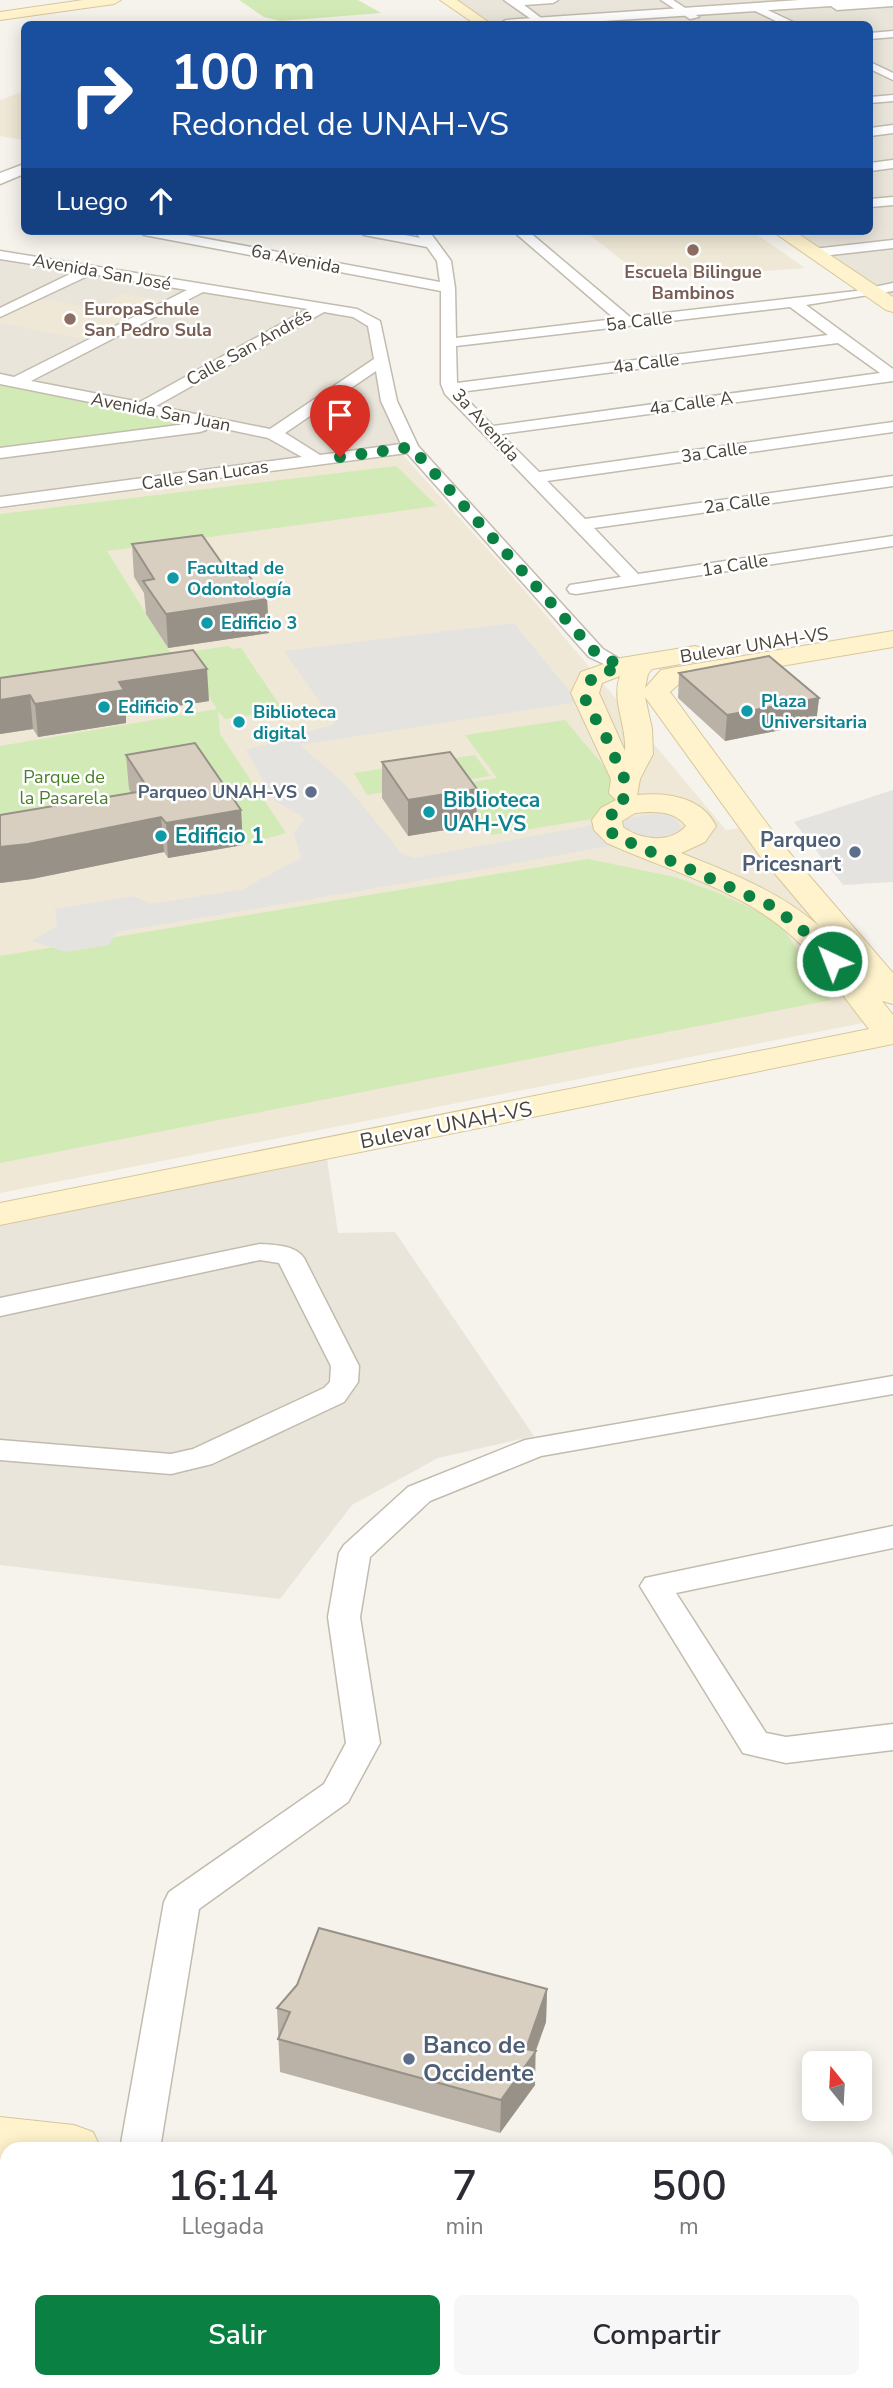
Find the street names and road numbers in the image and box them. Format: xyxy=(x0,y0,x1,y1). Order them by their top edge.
street label: 6a Avenida xyxy=(249,239,343,279)
street label: Avenida San José xyxy=(31,248,173,296)
street label: Calle San Andrés xyxy=(182,303,316,391)
street label: 5a Calle xyxy=(605,305,673,337)
street label: 4a Calle xyxy=(612,347,680,379)
street label: 3a Avenida xyxy=(447,383,525,467)
street label: 4a Calle A xyxy=(648,385,734,421)
street label: Avenida San Juan xyxy=(89,387,233,437)
street label: 3a Calle xyxy=(679,435,749,469)
street label: Calle San Lucas xyxy=(140,454,270,496)
street label: 2a Calle xyxy=(702,486,772,520)
street label: 1a Calle xyxy=(700,548,770,582)
street label: Bulevar UNAH-VS xyxy=(678,621,830,669)
street label: Bulevar UNAH-VS xyxy=(357,1095,535,1155)

